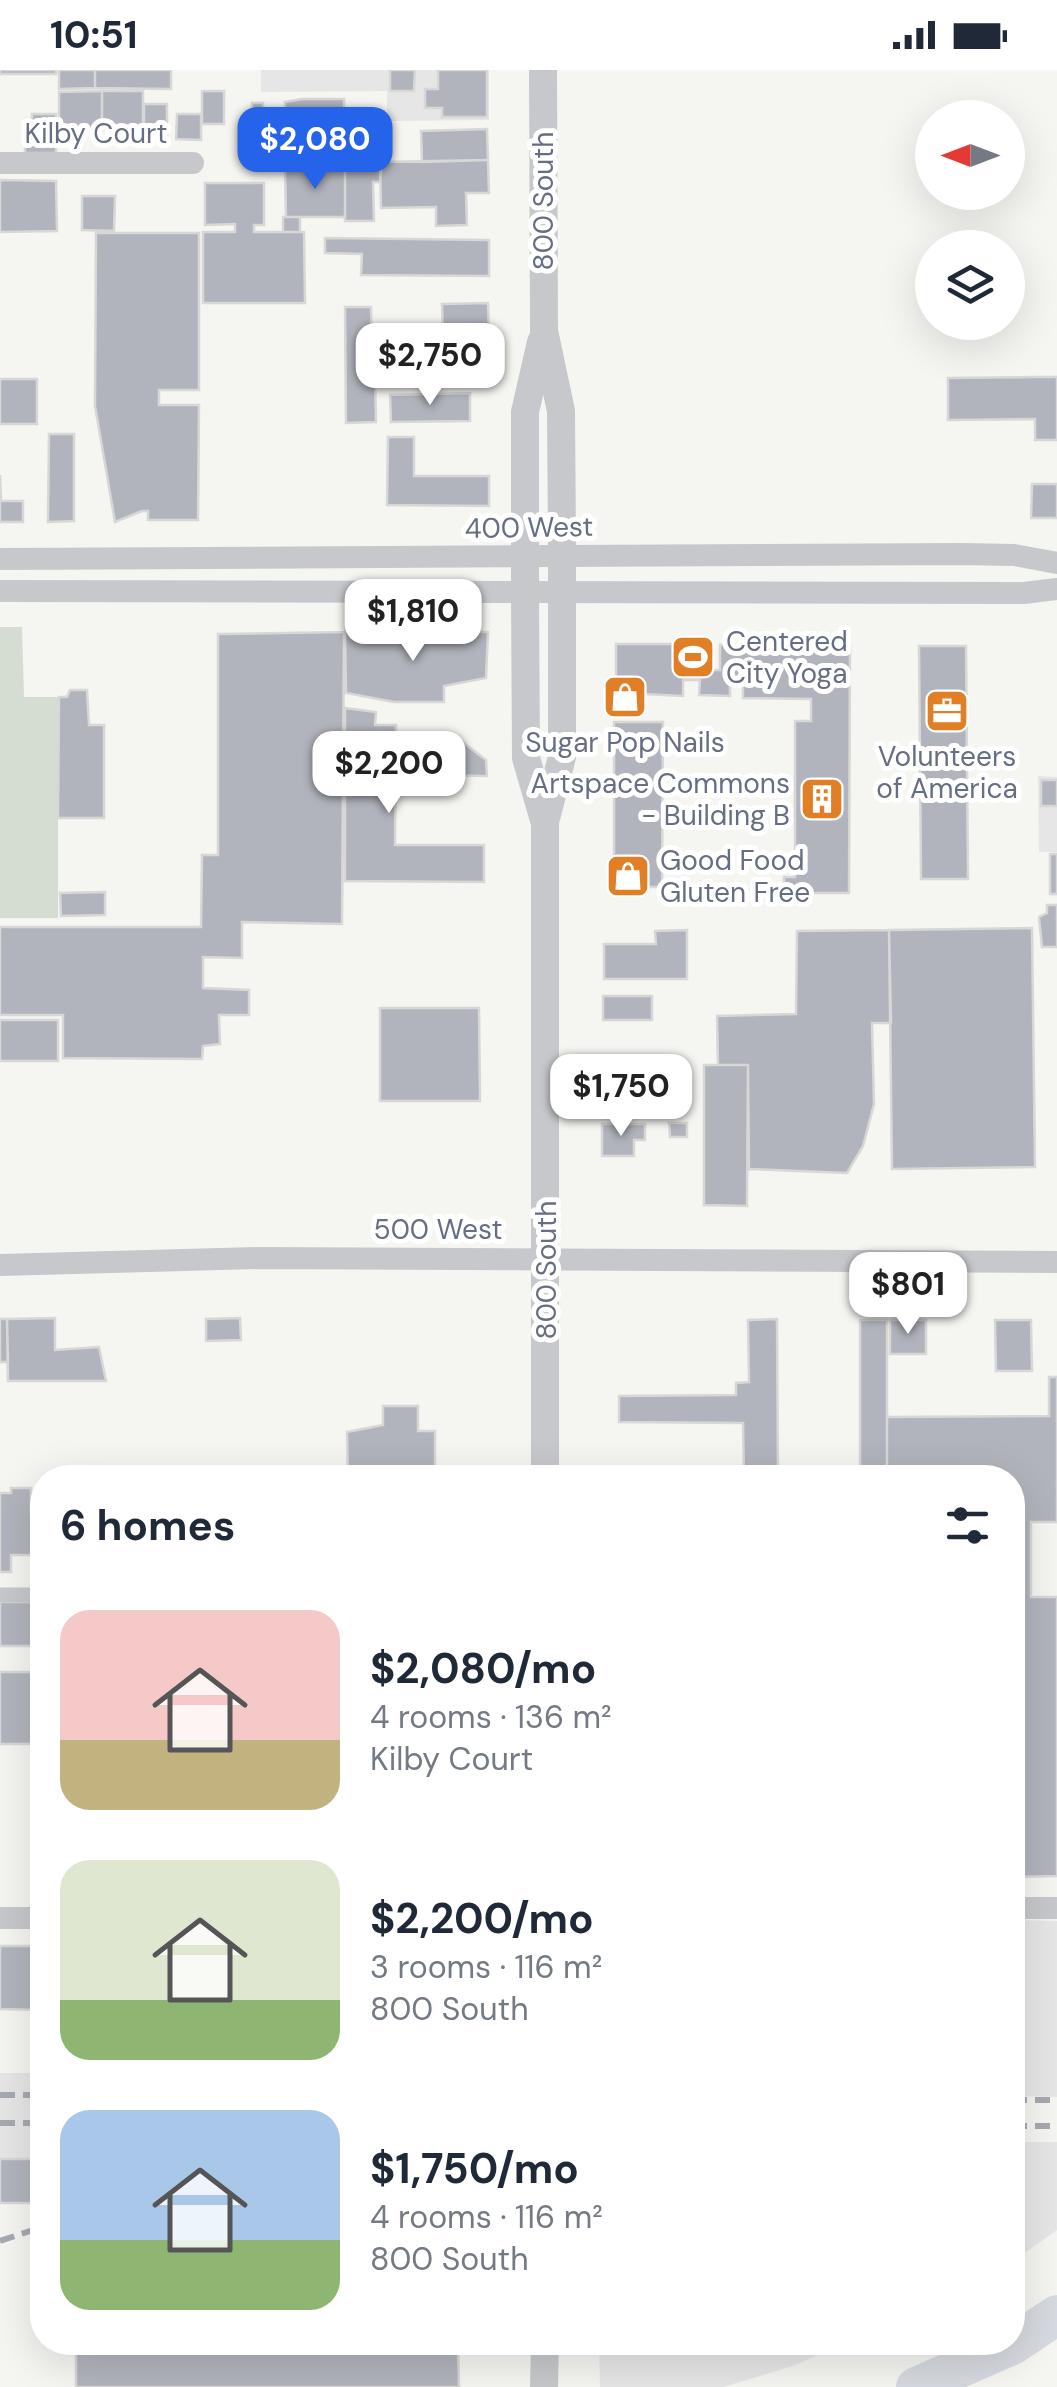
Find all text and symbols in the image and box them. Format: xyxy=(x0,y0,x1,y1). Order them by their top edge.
text: 10:51 xyxy=(50,10,138,60)
north arrow xyxy=(915,100,1025,210)
map controls xyxy=(915,100,1025,340)
pin: $2,080 xyxy=(234,107,396,192)
street label: Kilby Court xyxy=(25,115,167,152)
text: $2,080 xyxy=(260,118,370,160)
street label: 800 South xyxy=(525,132,562,270)
button: layers xyxy=(915,230,1025,340)
pin: $2,750 xyxy=(349,323,511,408)
text: $2,750 xyxy=(378,334,482,376)
street label: 400 West xyxy=(464,508,594,547)
pin: $1,810 xyxy=(332,579,494,664)
text: $1,810 xyxy=(367,590,459,632)
place label: Centered City Yoga xyxy=(726,623,848,692)
sports icon: Centered City Yoga xyxy=(670,634,716,680)
shop icon: Sugar Pop Nails xyxy=(602,674,648,720)
office icon: Volunteers of America xyxy=(924,688,970,734)
place label: Sugar Pop Nails xyxy=(525,724,725,761)
pin: $2,200 xyxy=(308,731,470,816)
place label: Volunteers of America xyxy=(876,738,1018,807)
text: $2,200 xyxy=(334,742,444,784)
place label: Artspace Commons - Building B xyxy=(531,765,790,834)
building icon: Artspace Commons - Building B xyxy=(799,776,845,822)
place label: Good Food Gluten Free xyxy=(660,842,810,911)
shop icon: Good Food Gluten Free xyxy=(605,853,651,899)
pin: $1,750 xyxy=(540,1054,702,1139)
text: $1,750 xyxy=(572,1065,670,1107)
street label: 800 South xyxy=(528,1201,565,1339)
street label: 500 West xyxy=(374,1211,502,1248)
pin: $801 xyxy=(849,1252,967,1337)
text: $801 xyxy=(871,1263,945,1305)
text: 6 homes xyxy=(60,1498,235,1553)
icon: filters xyxy=(940,1498,995,1553)
text: $2,080/mo xyxy=(370,1641,596,1696)
icon: home xyxy=(140,1650,260,1770)
text: 4 rooms · 136 m² xyxy=(370,1696,612,1738)
text: Kilby Court xyxy=(370,1738,533,1780)
text: $2,200/mo xyxy=(370,1891,594,1946)
icon: home xyxy=(140,1900,260,2020)
text: 3 rooms · 116 m² xyxy=(370,1946,602,1988)
text: 800 South xyxy=(370,1988,529,2030)
text: $1,750/mo xyxy=(370,2141,579,2196)
icon: home xyxy=(140,2150,260,2270)
text: 4 rooms · 116 m² xyxy=(370,2196,603,2238)
text: 800 South xyxy=(370,2238,529,2280)

